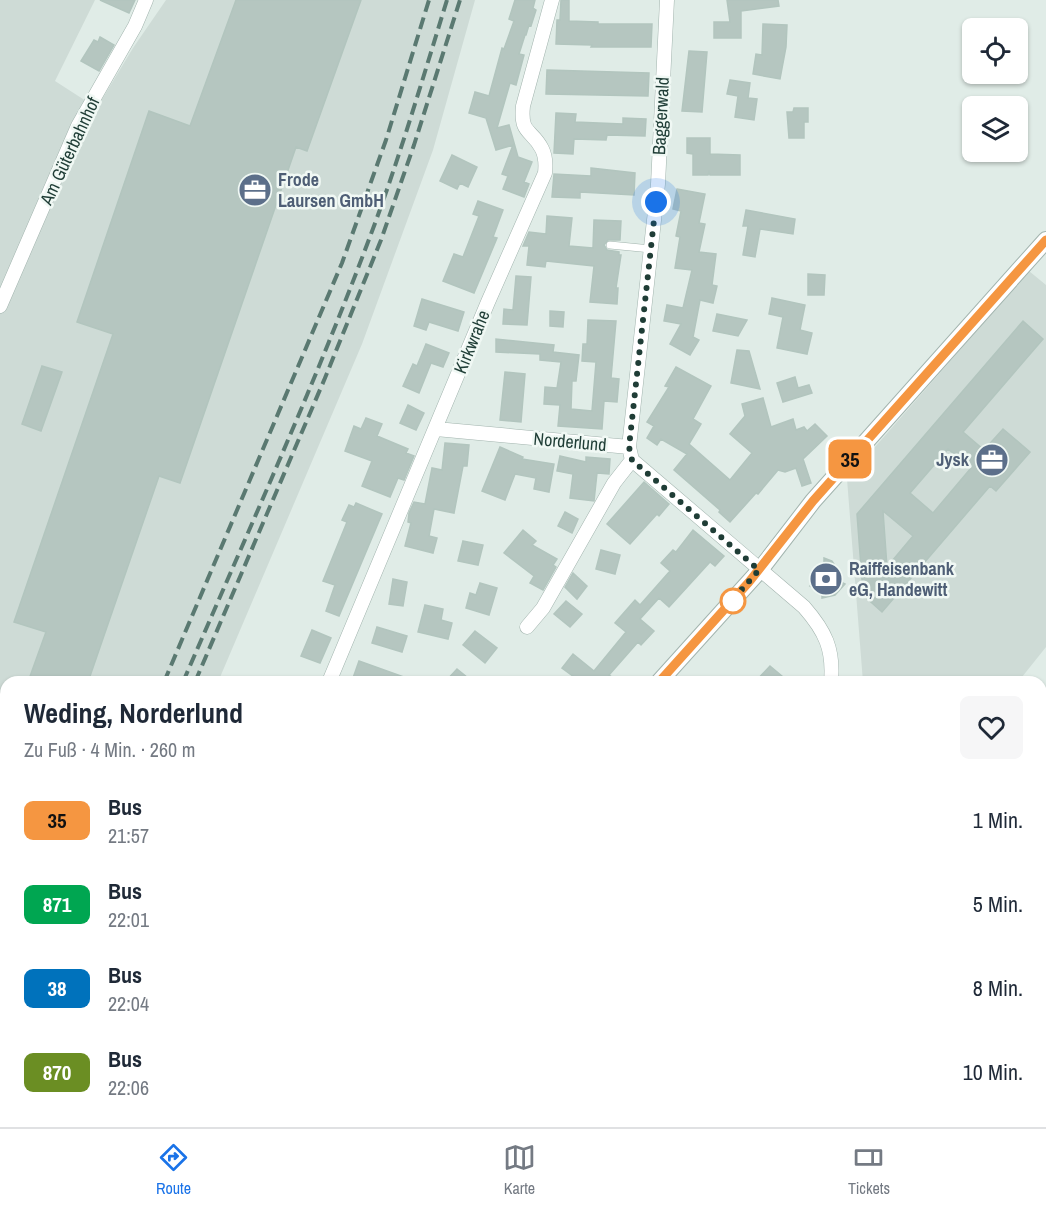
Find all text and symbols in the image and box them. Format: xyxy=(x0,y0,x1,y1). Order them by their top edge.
map controls xyxy=(962,18,1028,162)
button: locate xyxy=(962,18,1028,84)
street label: Baggerwald xyxy=(646,76,675,156)
street label: Am Güterbahnhof xyxy=(33,92,106,210)
button: layers xyxy=(962,96,1028,162)
place label: Frode Laursen GmbH xyxy=(278,167,384,213)
office icon: Frode Laursen GmbH xyxy=(237,172,273,208)
your location xyxy=(641,187,671,217)
street label: Kirkwrahe xyxy=(447,306,496,377)
street label: Norderlund xyxy=(533,426,608,457)
line badge: 35 xyxy=(823,440,877,478)
office icon: Jysk xyxy=(974,442,1010,478)
text: 35 xyxy=(840,445,860,474)
place label: Jysk xyxy=(936,447,970,472)
place label: Raiffeisenbank eG, Handewitt xyxy=(849,556,955,602)
bank icon: Raiffeisenbank eG, Handewitt xyxy=(808,561,844,597)
unlabelled marker xyxy=(720,588,746,614)
text: Weding, Norderlund xyxy=(24,694,243,732)
button: heart xyxy=(960,696,1023,759)
text: Zu Fuß · 4 Min. · 260 m xyxy=(24,736,195,763)
text: Bus xyxy=(108,792,142,822)
text: 1 Min. xyxy=(973,805,1023,835)
text: 35 xyxy=(47,806,67,835)
text: 21:57 xyxy=(108,822,149,849)
text: Bus xyxy=(108,876,142,906)
text: 5 Min. xyxy=(973,889,1023,919)
text: 871 xyxy=(43,890,71,919)
text: 22:01 xyxy=(108,906,149,933)
text: Bus xyxy=(108,960,142,990)
text: 8 Min. xyxy=(973,973,1023,1003)
text: 38 xyxy=(47,974,67,1003)
text: 22:04 xyxy=(108,990,149,1017)
text: Bus xyxy=(108,1044,142,1074)
text: 10 Min. xyxy=(963,1057,1023,1087)
text: 870 xyxy=(43,1058,71,1087)
text: 22:06 xyxy=(108,1074,149,1101)
tab: Route xyxy=(156,1141,191,1199)
tab: Karte xyxy=(503,1141,536,1199)
tab: Tickets xyxy=(848,1141,890,1199)

